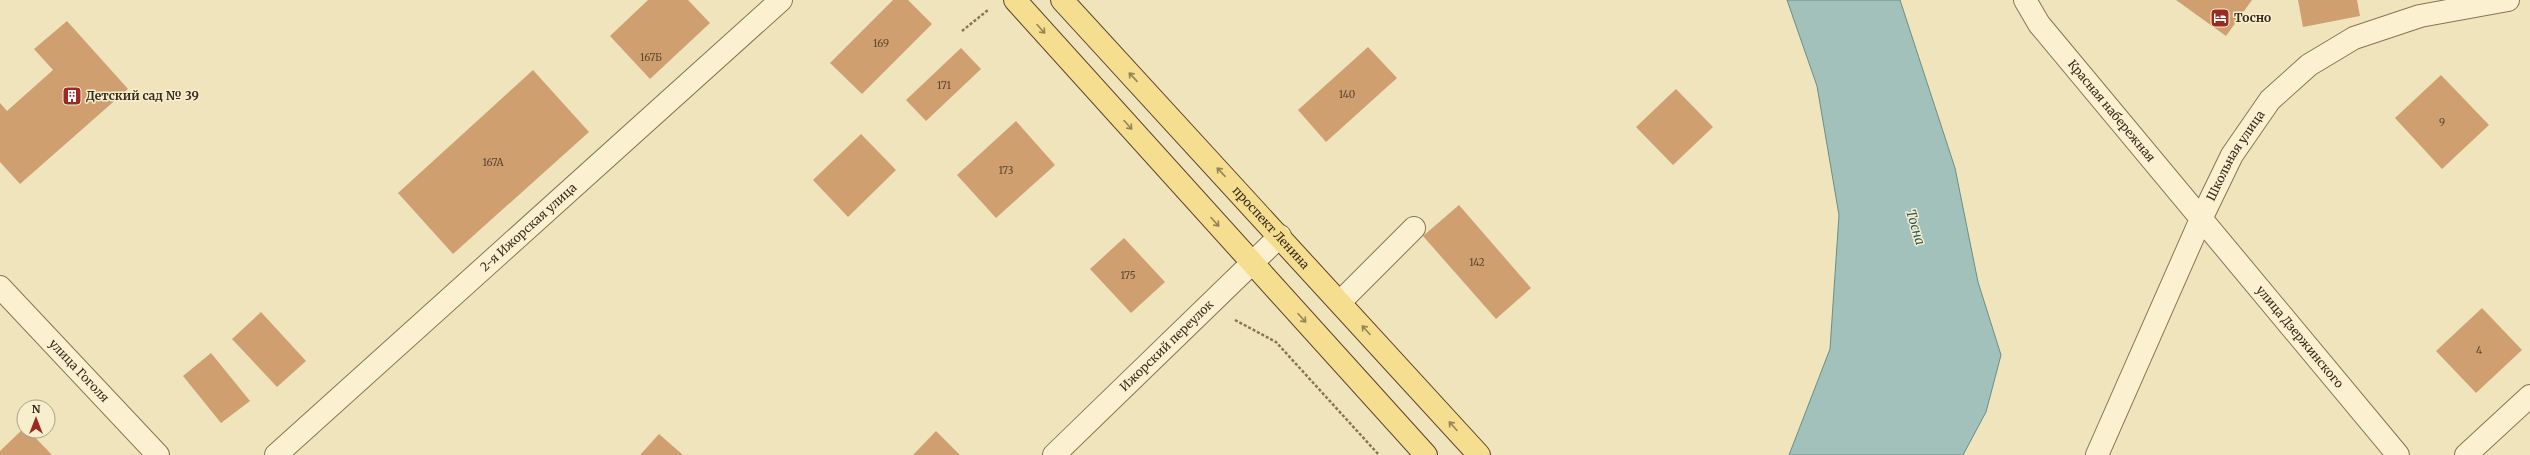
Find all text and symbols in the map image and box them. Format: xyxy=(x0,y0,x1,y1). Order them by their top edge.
hotel icon: Тосно xyxy=(2209,7,2231,29)
place label: Тосно xyxy=(2234,10,2271,25)
one-way arrow xyxy=(1036,24,1045,34)
house number: 169 xyxy=(873,37,889,50)
house number: 167Б xyxy=(640,51,662,64)
street label: Красная набережная xyxy=(2065,57,2159,165)
one-way arrow xyxy=(1128,72,1137,82)
house number: 171 xyxy=(937,79,951,92)
building icon: Детский сад № 39 xyxy=(61,85,83,107)
place label: Детский сад № 39 xyxy=(86,88,199,103)
house number: 140 xyxy=(1339,88,1355,101)
street label: Школьная улица xyxy=(2203,107,2268,203)
house number: 9 xyxy=(2439,116,2445,129)
one-way arrow xyxy=(1123,120,1132,130)
house number: 167А xyxy=(482,156,505,169)
house number: 173 xyxy=(998,164,1014,177)
one-way arrow xyxy=(1217,168,1226,178)
street label: 2-я Ижорская улица xyxy=(477,179,580,274)
street label: проспект Ленина xyxy=(1230,183,1313,272)
water label: Тосна xyxy=(1902,207,1929,247)
one-way arrow xyxy=(1210,217,1220,227)
house number: 142 xyxy=(1469,256,1485,269)
house number: 175 xyxy=(1120,269,1136,282)
street label: улица Дзержинского xyxy=(2253,282,2347,391)
street label: Ижорский переулок xyxy=(1116,296,1217,394)
one-way arrow xyxy=(1297,313,1307,323)
one-way arrow xyxy=(1361,325,1370,335)
street label: улица Гоголя xyxy=(46,336,112,405)
house number: 4 xyxy=(2476,344,2482,357)
north arrow xyxy=(16,399,56,439)
text: N xyxy=(32,402,41,416)
one-way arrow xyxy=(1448,421,1458,431)

